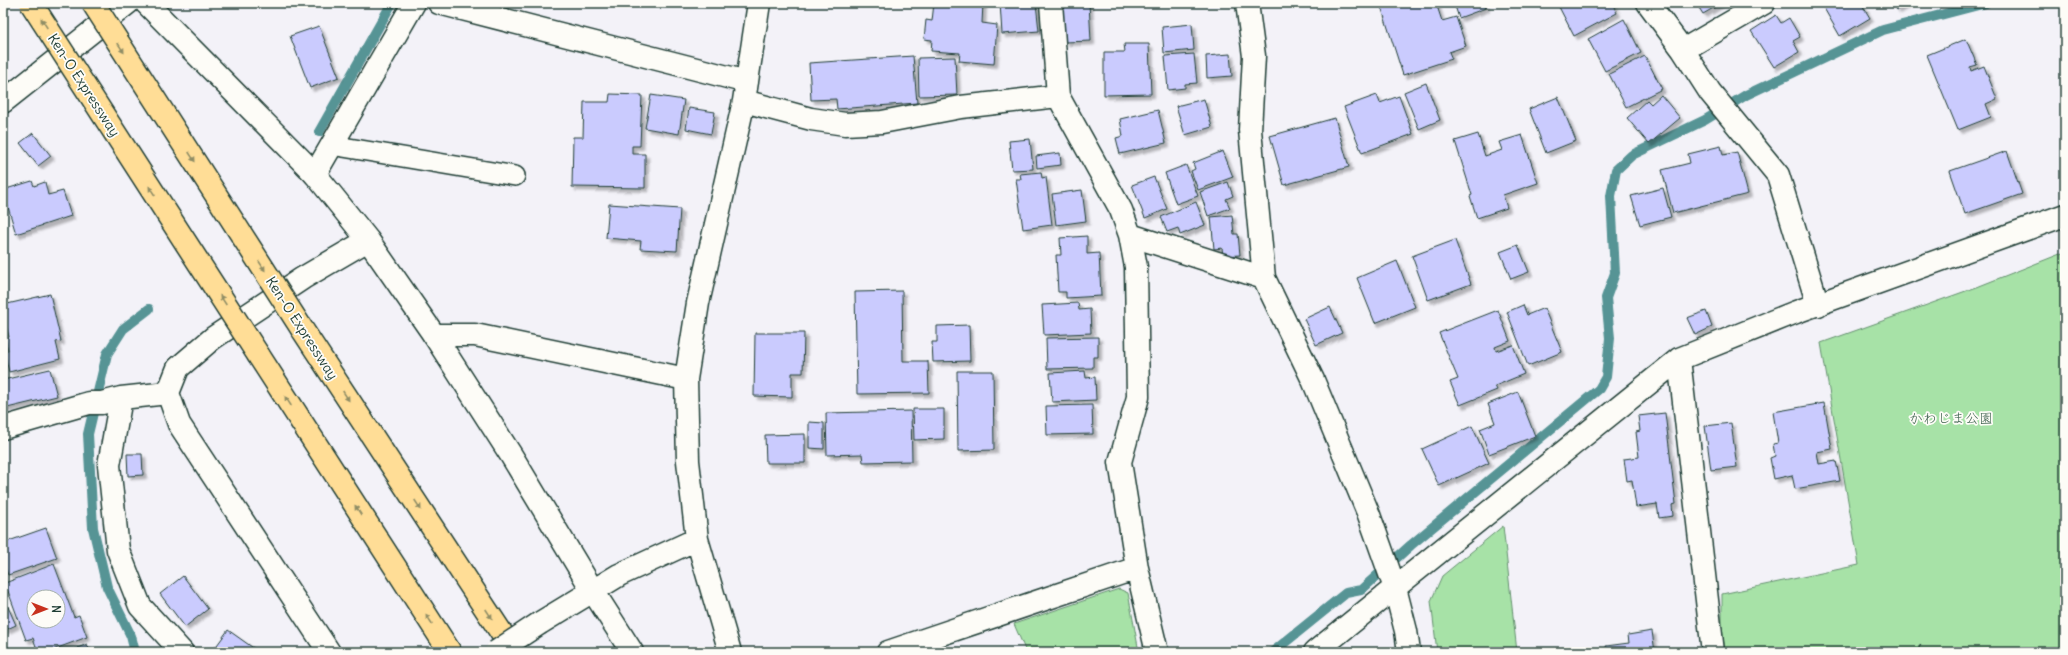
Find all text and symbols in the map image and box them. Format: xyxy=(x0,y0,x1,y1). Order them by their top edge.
one-way arrow xyxy=(40,18,48,28)
street label: Ken-O Expressway xyxy=(44,30,124,140)
one-way arrow xyxy=(117,42,125,53)
one-way arrow xyxy=(188,151,195,163)
one-way arrow xyxy=(149,185,156,197)
one-way arrow xyxy=(258,261,266,271)
street label: Ken-O Expressway xyxy=(262,273,342,383)
one-way arrow xyxy=(219,295,227,305)
one-way arrow xyxy=(343,390,350,402)
one-way arrow xyxy=(284,395,291,407)
park label: かわじま公園 xyxy=(1909,409,1993,427)
one-way arrow xyxy=(414,500,422,510)
one-way arrow xyxy=(354,505,362,515)
north arrow xyxy=(26,589,66,629)
text: N xyxy=(49,605,63,613)
one-way arrow xyxy=(485,608,493,619)
one-way arrow xyxy=(425,613,432,625)

